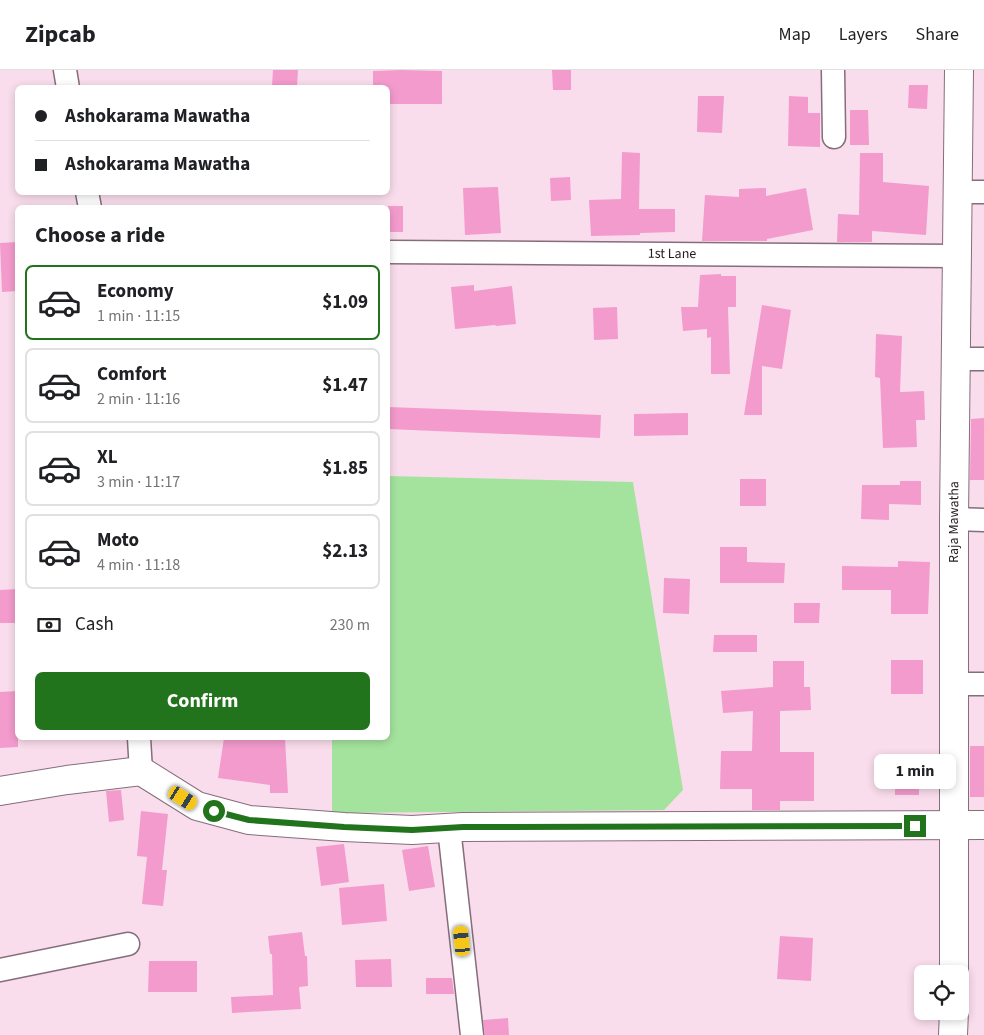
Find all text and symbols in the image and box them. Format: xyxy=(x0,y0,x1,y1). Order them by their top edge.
text: Zipcab xyxy=(25,17,96,52)
text: Map xyxy=(779,22,811,47)
text: Layers xyxy=(839,22,888,47)
text: Share xyxy=(916,22,959,47)
text: Ashokarama Mawatha xyxy=(65,103,250,130)
text: Ashokarama Mawatha xyxy=(65,151,250,178)
text: Choose a ride xyxy=(35,219,165,251)
street label: 1st Lane xyxy=(648,244,696,264)
text: Economy xyxy=(97,278,174,305)
icon: car xyxy=(37,280,82,325)
text: $1.09 xyxy=(322,289,368,316)
text: 1 min · 11:15 xyxy=(97,305,180,327)
text: Comfort xyxy=(97,361,167,388)
icon: car xyxy=(37,363,82,408)
text: $1.47 xyxy=(322,372,368,399)
text: 2 min · 11:16 xyxy=(97,388,180,410)
text: XL xyxy=(97,444,118,471)
icon: car xyxy=(37,446,82,491)
text: $1.85 xyxy=(322,455,368,482)
text: 3 min · 11:17 xyxy=(97,471,180,493)
street label: Raja Mawatha xyxy=(944,481,964,563)
text: Moto xyxy=(97,527,139,554)
icon: car xyxy=(37,529,82,574)
text: $2.13 xyxy=(322,538,368,565)
text: 4 min · 11:18 xyxy=(97,554,180,576)
icon: cash xyxy=(35,611,63,639)
text: Cash xyxy=(75,611,114,638)
text: 230 m xyxy=(330,614,370,636)
button: Confirm xyxy=(35,672,370,730)
callout: 1 min xyxy=(874,754,956,788)
text: 1 min xyxy=(896,760,934,782)
car xyxy=(166,784,199,812)
route start xyxy=(203,800,225,822)
route end xyxy=(904,815,926,837)
car xyxy=(452,925,471,957)
map controls xyxy=(914,965,969,1020)
button: locate xyxy=(914,965,969,1020)

